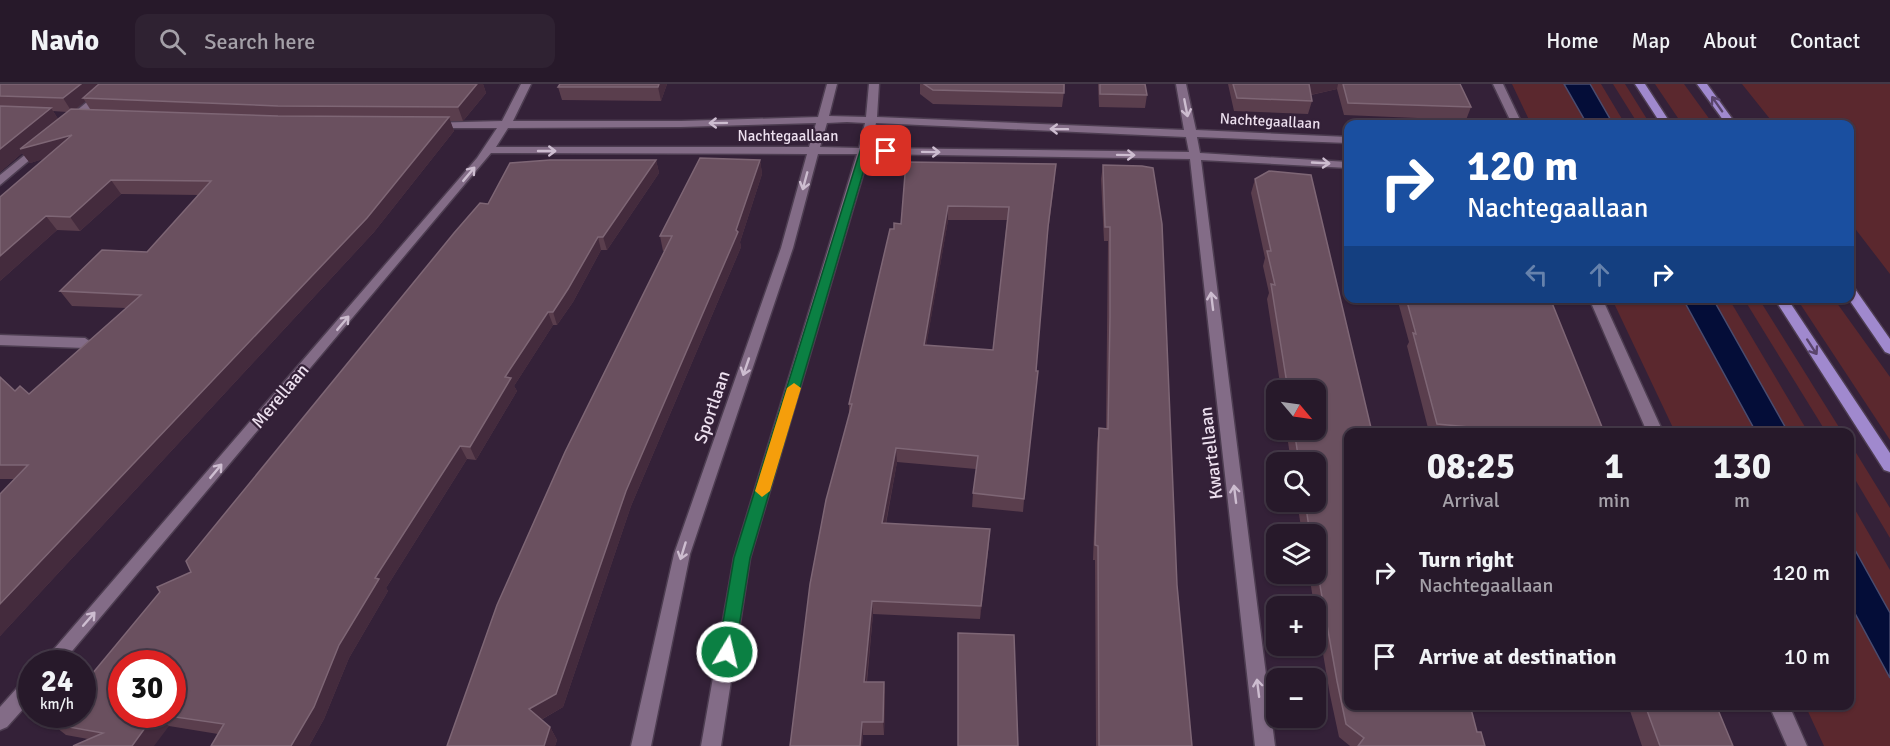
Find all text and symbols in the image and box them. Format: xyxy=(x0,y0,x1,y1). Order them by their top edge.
search box xyxy=(135,14,555,68)
text: Navio xyxy=(30,24,99,58)
icon: search xyxy=(156,25,189,58)
text: Search here xyxy=(204,28,315,55)
text: Home xyxy=(1546,28,1599,54)
text: Map xyxy=(1632,28,1670,54)
text: About xyxy=(1703,28,1757,54)
text: Contact xyxy=(1790,28,1860,54)
one-way arrow xyxy=(1711,97,1723,113)
one-way arrow xyxy=(1181,98,1192,117)
street label: Nachtegaallaan xyxy=(1219,109,1321,133)
one-way arrow xyxy=(708,118,728,129)
one-way arrow xyxy=(1050,123,1070,135)
pin xyxy=(860,125,911,176)
street label: Nachtegaallaan xyxy=(738,127,838,145)
icon: arrive xyxy=(869,134,902,167)
text: 120 m xyxy=(1467,141,1578,192)
icon: right xyxy=(1368,144,1446,222)
one-way arrow xyxy=(536,145,556,157)
one-way arrow xyxy=(920,146,940,158)
one-way arrow xyxy=(1115,149,1135,161)
one-way arrow xyxy=(1310,158,1330,169)
one-way arrow xyxy=(462,167,476,182)
one-way arrow xyxy=(798,171,810,190)
text: Nachtegaallaan xyxy=(1467,192,1648,225)
icon: left xyxy=(1520,258,1553,291)
icon: ahead xyxy=(1583,258,1616,291)
icon: right xyxy=(1646,258,1679,291)
one-way arrow xyxy=(1206,291,1217,311)
one-way arrow xyxy=(336,315,349,331)
one-way arrow xyxy=(1806,339,1819,356)
one-way arrow xyxy=(740,357,751,376)
street label: Merellaan xyxy=(247,359,313,433)
street label: Sportlaan xyxy=(689,368,735,446)
north arrow xyxy=(1266,380,1326,440)
map controls xyxy=(1266,380,1326,728)
street label: Kwartellaan xyxy=(1194,406,1228,500)
text: 08:25 xyxy=(1427,444,1515,489)
text: 1 xyxy=(1604,444,1624,489)
text: 130 xyxy=(1713,444,1771,489)
button: search xyxy=(1266,452,1326,512)
one-way arrow xyxy=(209,464,223,479)
one-way arrow xyxy=(1229,485,1240,505)
text: Arrival xyxy=(1442,488,1500,513)
text: min xyxy=(1598,488,1630,513)
text: m xyxy=(1734,488,1750,513)
button: layers xyxy=(1266,524,1326,584)
one-way arrow xyxy=(677,541,688,560)
text: Turn right xyxy=(1419,546,1514,573)
icon: right xyxy=(1368,556,1401,589)
text: 120 m xyxy=(1772,559,1830,586)
text: Nachtegaallaan xyxy=(1419,573,1553,598)
button: + xyxy=(1266,596,1326,656)
one-way arrow xyxy=(82,612,96,627)
position arrow xyxy=(695,620,759,684)
icon: arrive xyxy=(1368,640,1401,673)
text: Arrive at destination xyxy=(1419,643,1616,670)
text: 10 m xyxy=(1784,643,1830,670)
speed limit sign: 30 xyxy=(108,650,186,728)
text: 24 xyxy=(41,663,73,700)
button: − xyxy=(1266,668,1326,728)
one-way arrow xyxy=(1252,678,1263,698)
text: km/h xyxy=(40,695,74,713)

